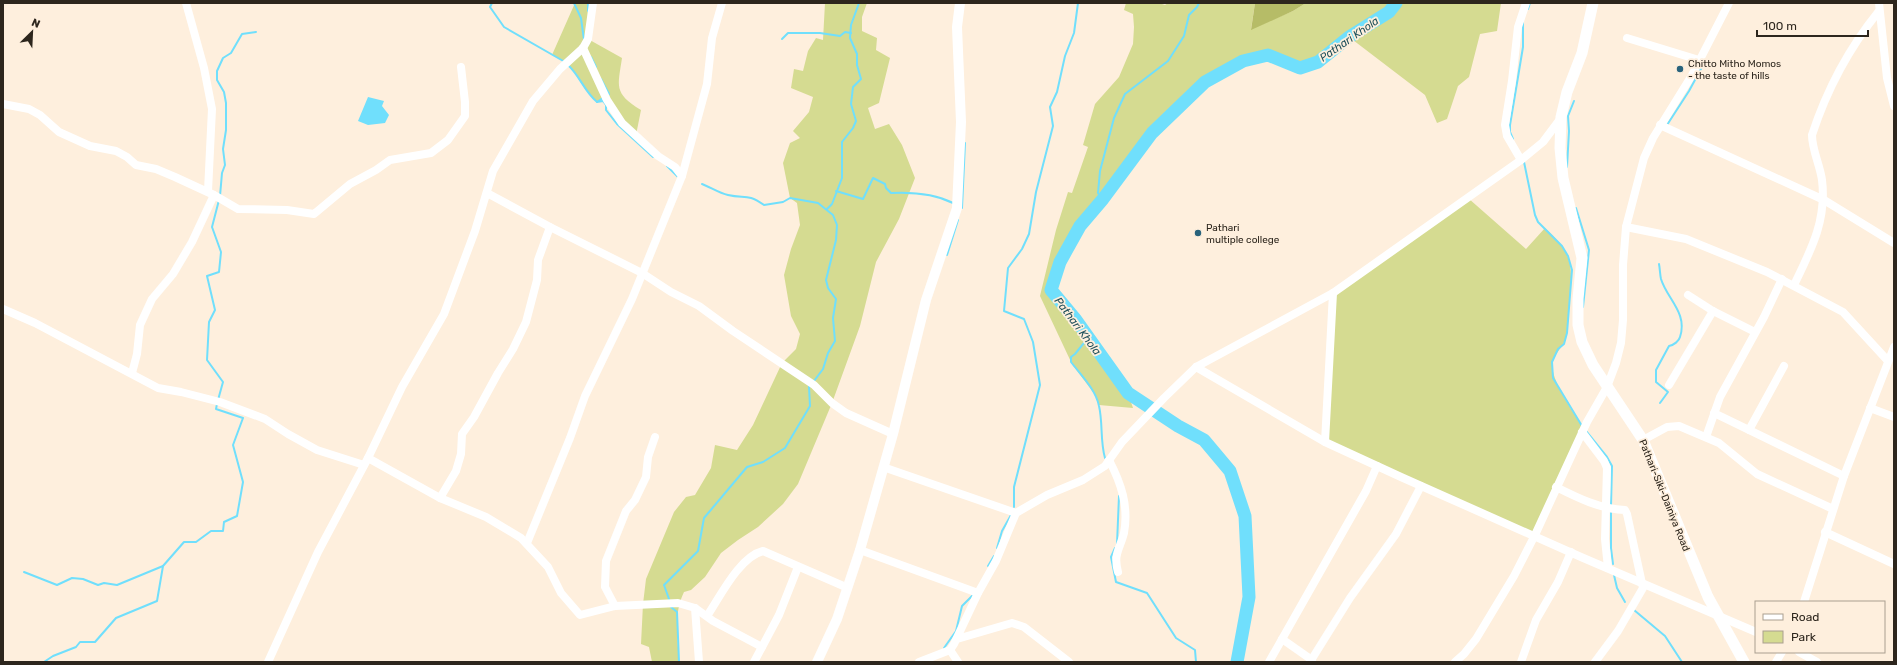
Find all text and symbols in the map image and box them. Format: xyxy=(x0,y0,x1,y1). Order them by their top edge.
north arrow xyxy=(12,12,52,52)
scale bar xyxy=(1757,12,1868,38)
water label: Pathari Khola xyxy=(1317,14,1382,65)
text: N xyxy=(30,16,42,31)
text: 100 m xyxy=(1763,19,1797,33)
place label: Chitto Mitho Momos - the taste of hills xyxy=(1688,58,1781,82)
marker: Chitto Mitho Momos - the taste of hills xyxy=(1675,64,1685,74)
place label: Pathari multiple college xyxy=(1206,222,1280,246)
marker: Pathari multiple college xyxy=(1193,228,1203,238)
water label: Pathari Khola xyxy=(1052,295,1104,358)
street label: Pathari-Siki-Dainiya Road xyxy=(1636,438,1692,553)
legend xyxy=(1755,601,1885,653)
text: Road xyxy=(1791,610,1819,624)
text: Park xyxy=(1791,630,1817,644)

